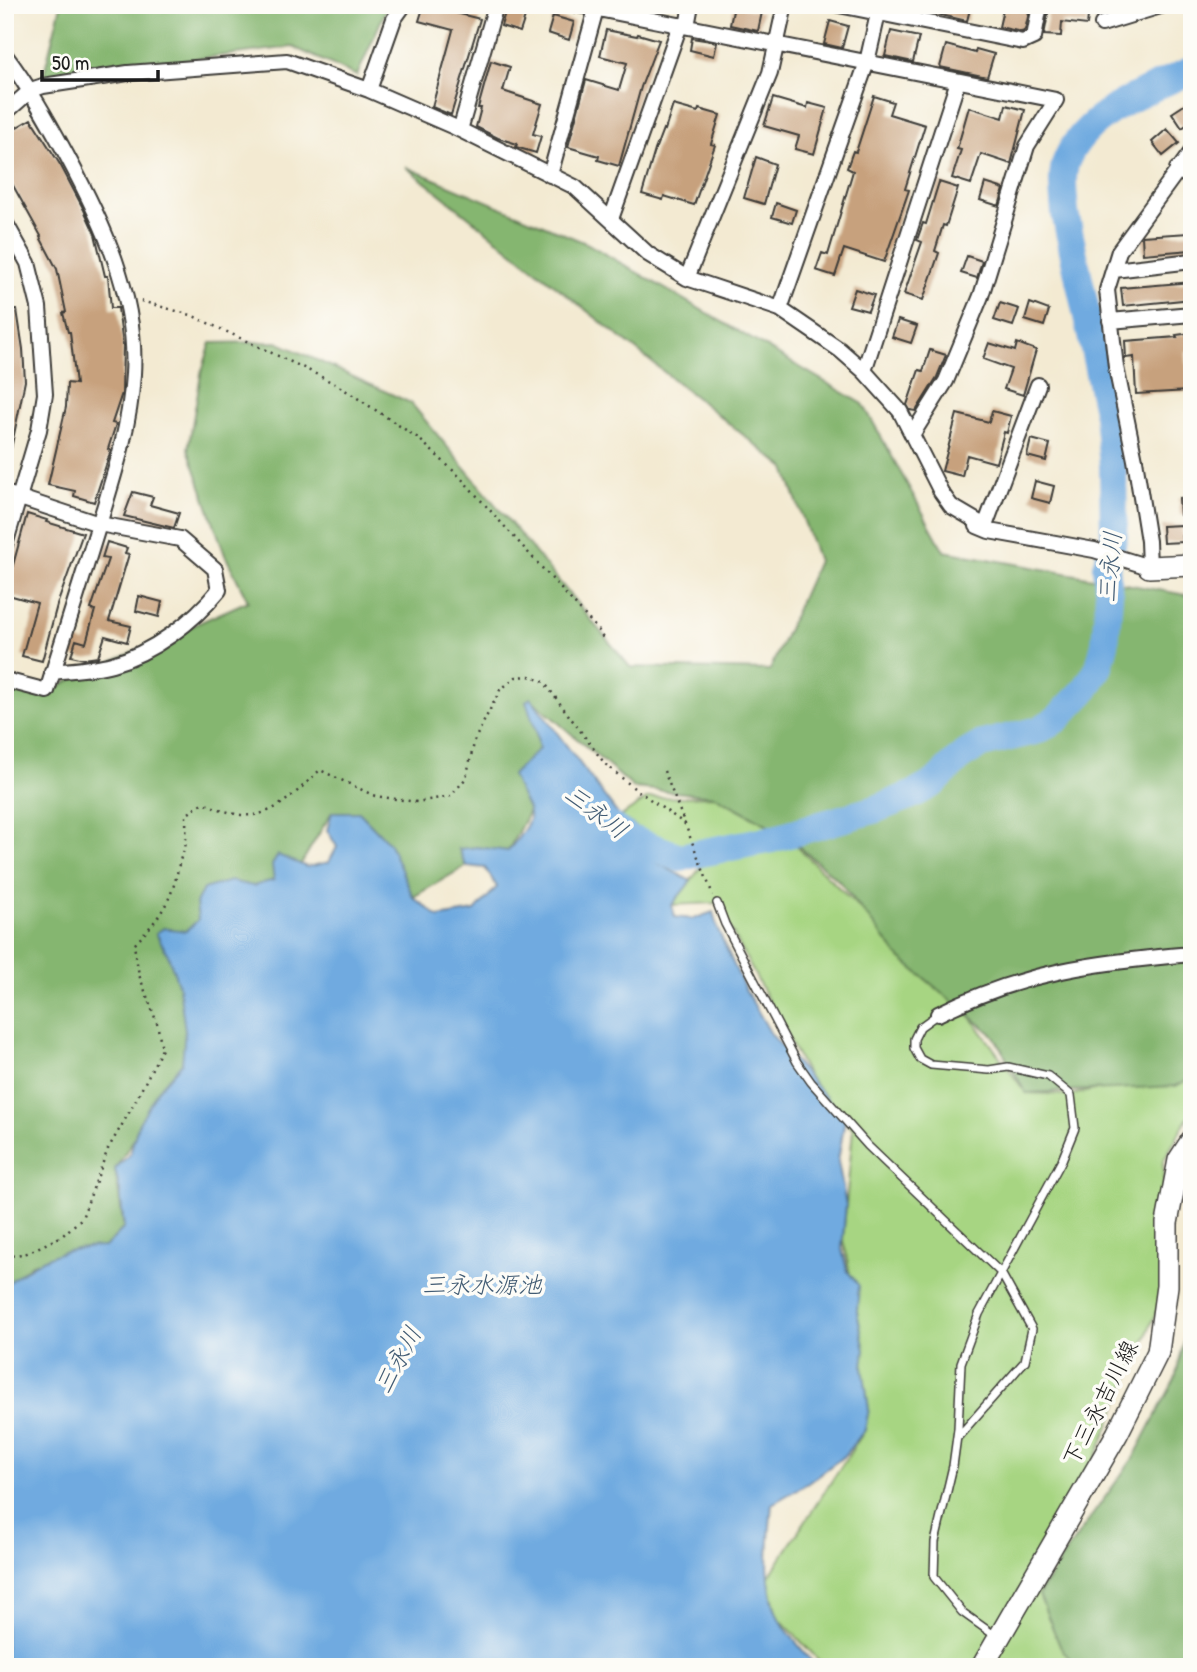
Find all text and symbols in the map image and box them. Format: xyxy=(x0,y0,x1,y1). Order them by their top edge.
scale bar xyxy=(42,38,158,82)
text: 50 m xyxy=(52,48,89,77)
water label: 三永川 xyxy=(1090,530,1128,604)
water label: 三永川 xyxy=(558,777,635,846)
water label: 三永水源池 xyxy=(422,1268,543,1300)
water label: 三永川 xyxy=(366,1320,428,1399)
street label: 下三永吉川線 xyxy=(1054,1334,1145,1471)

